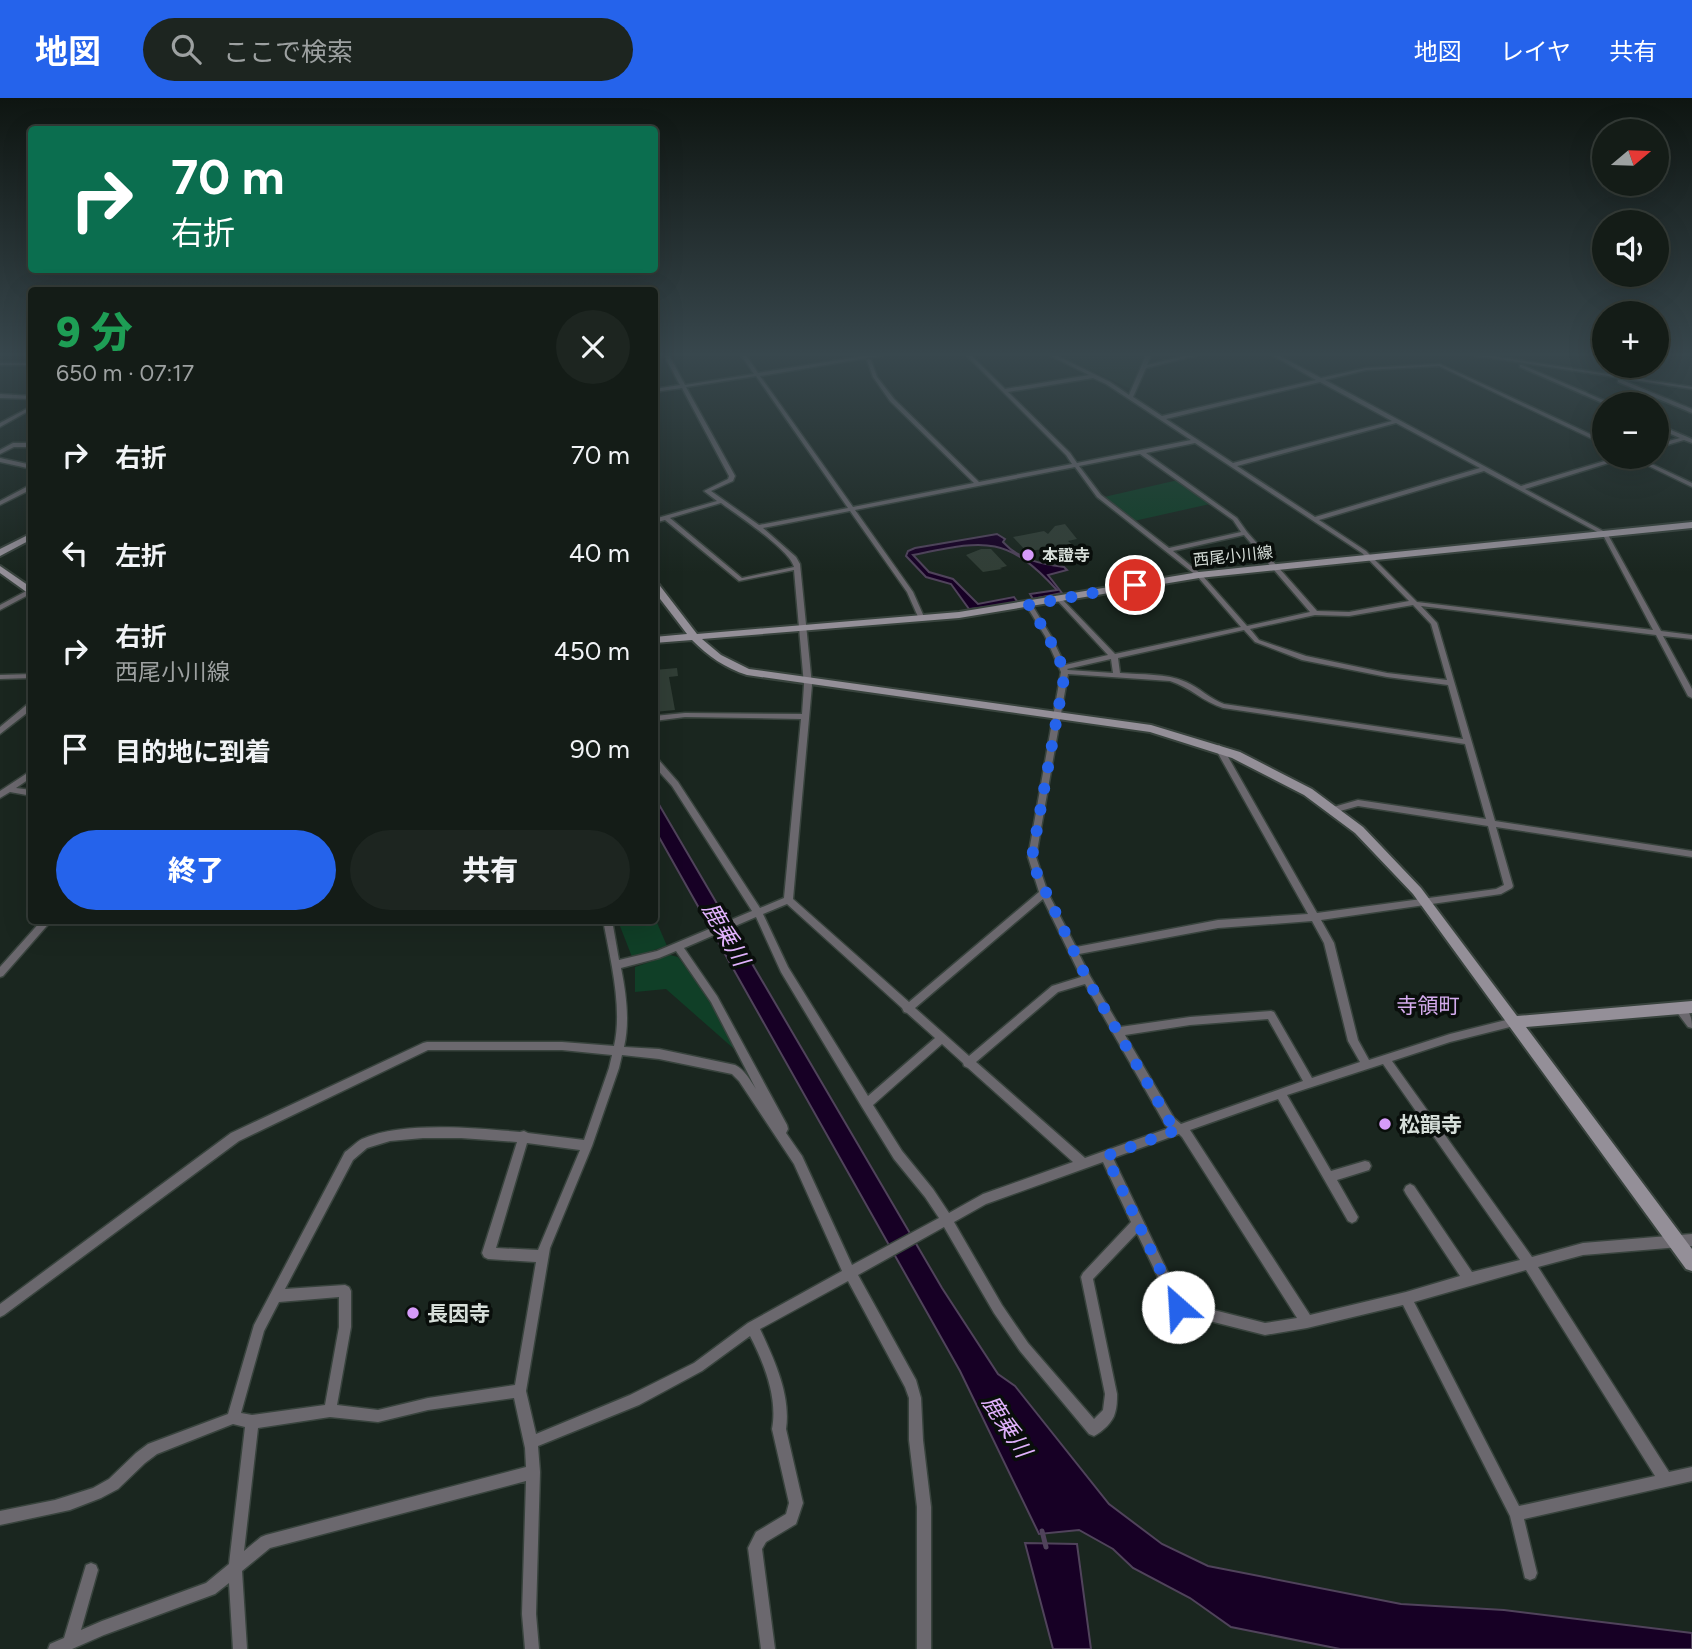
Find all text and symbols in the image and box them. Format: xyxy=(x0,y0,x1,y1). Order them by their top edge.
search box xyxy=(143,18,633,81)
icon: search xyxy=(167,30,205,68)
text: 地図 xyxy=(35,32,101,71)
text: ここで検索 xyxy=(223,36,353,68)
text: 地図 xyxy=(1414,37,1462,66)
text: レイヤ xyxy=(1500,37,1571,66)
text: 共有 xyxy=(1609,37,1657,66)
north arrow xyxy=(1592,119,1670,196)
map controls xyxy=(1592,119,1669,469)
text: 70 m xyxy=(171,147,284,206)
icon: right xyxy=(56,154,147,245)
button: sound xyxy=(1592,210,1669,287)
text: 右折 xyxy=(171,214,235,252)
button: + xyxy=(1592,301,1669,378)
text: 9 分 xyxy=(56,307,132,358)
button: close xyxy=(556,310,630,384)
text: 650 m · 07:17 xyxy=(56,359,194,387)
button: − xyxy=(1592,392,1669,469)
icon: right xyxy=(56,436,94,474)
text: 70 m xyxy=(571,439,630,471)
text: 右折 xyxy=(115,442,167,474)
icon: left xyxy=(56,534,94,572)
text: 40 m xyxy=(569,537,630,569)
text: 左折 xyxy=(115,540,167,572)
street label: 西尾小川線 xyxy=(1192,542,1274,570)
place label: 本證寺 xyxy=(1042,546,1090,565)
marker: 本證寺 xyxy=(1020,547,1036,563)
pin xyxy=(1105,555,1165,615)
icon: arrive xyxy=(1116,566,1154,604)
text: 右折 xyxy=(115,621,167,653)
icon: right xyxy=(56,632,94,670)
text: 450 m xyxy=(554,635,630,667)
text: 西尾小川線 xyxy=(115,658,230,686)
icon: arrive xyxy=(56,730,94,768)
text: 90 m xyxy=(570,733,630,765)
text: 目的地に到着 xyxy=(115,736,271,768)
button: 終了 xyxy=(56,830,336,910)
button: 共有 xyxy=(350,830,630,910)
water label: 鹿乗川 xyxy=(697,897,757,973)
district label: 寺領町 xyxy=(1397,993,1460,1018)
place label: 松韻寺 xyxy=(1399,1112,1462,1137)
marker: 松韻寺 xyxy=(1377,1116,1393,1132)
position arrow xyxy=(1141,1270,1215,1344)
place label: 長因寺 xyxy=(427,1301,490,1326)
marker: 長因寺 xyxy=(405,1305,421,1321)
water label: 鹿乗川 xyxy=(976,1389,1039,1465)

